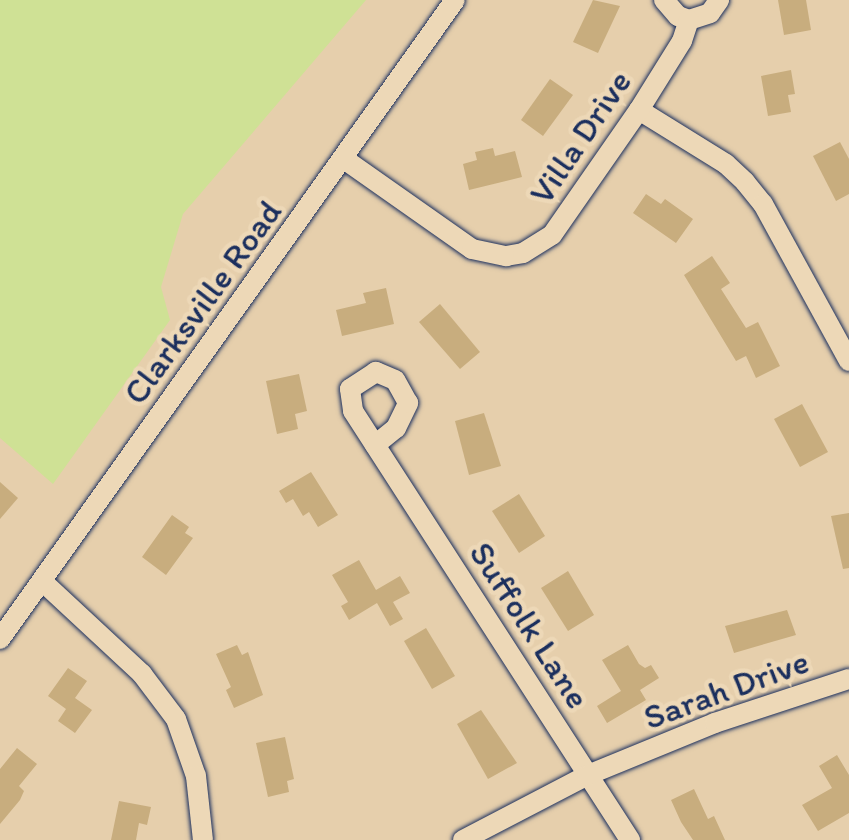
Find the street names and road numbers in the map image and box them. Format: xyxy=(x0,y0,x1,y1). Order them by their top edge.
street label: Villa Drive xyxy=(520,62,640,212)
street label: Clarksville Road xyxy=(114,192,290,412)
street label: Suffolk Lane xyxy=(461,534,599,716)
street label: Sarah Drive xyxy=(637,640,815,738)

